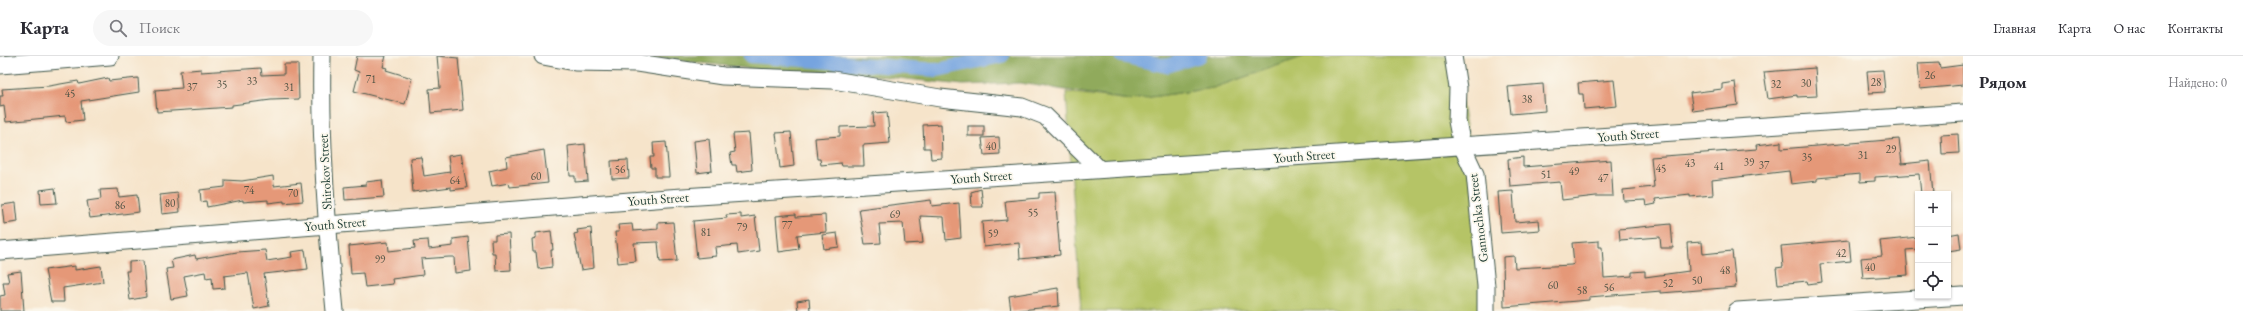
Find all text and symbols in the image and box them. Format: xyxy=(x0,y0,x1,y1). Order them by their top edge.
search box xyxy=(93,10,373,46)
text: Карта xyxy=(20,15,69,40)
icon: search xyxy=(107,17,129,39)
text: Поиск xyxy=(139,18,180,37)
text: Главная xyxy=(1993,19,2036,37)
text: Карта xyxy=(2058,19,2091,37)
text: О нас xyxy=(2113,19,2145,37)
text: Контакты xyxy=(2167,19,2223,37)
house number: 26 xyxy=(1925,68,1936,82)
text: Рядом xyxy=(1979,71,2027,93)
house number: 71 xyxy=(366,72,376,86)
house number: 33 xyxy=(247,74,257,88)
text: Найдено: 0 xyxy=(2168,74,2227,91)
house number: 28 xyxy=(1871,75,1881,89)
house number: 30 xyxy=(1801,76,1811,90)
house number: 35 xyxy=(217,77,227,91)
house number: 32 xyxy=(1771,77,1782,91)
house number: 37 xyxy=(187,80,198,94)
house number: 31 xyxy=(284,80,294,94)
house number: 45 xyxy=(65,86,75,100)
house number: 38 xyxy=(1522,92,1532,106)
street label: Youth Street xyxy=(1597,124,1659,146)
street label: Shirokov Street xyxy=(315,134,335,210)
house number: 40 xyxy=(986,139,996,153)
house number: 29 xyxy=(1886,142,1897,156)
street label: Youth Street xyxy=(1273,145,1335,167)
house number: 31 xyxy=(1858,148,1868,162)
house number: 35 xyxy=(1802,150,1812,164)
house number: 39 xyxy=(1744,155,1755,169)
house number: 43 xyxy=(1685,156,1695,170)
house number: 37 xyxy=(1759,158,1770,172)
house number: 41 xyxy=(1714,159,1724,173)
house number: 45 xyxy=(1656,161,1666,175)
house number: 56 xyxy=(615,162,626,176)
house number: 49 xyxy=(1569,164,1580,178)
street label: Youth Street xyxy=(950,166,1012,188)
house number: 51 xyxy=(1541,167,1551,181)
house number: 60 xyxy=(531,169,541,183)
house number: 47 xyxy=(1598,171,1609,185)
house number: 64 xyxy=(450,173,461,187)
street label: Gannochka Street xyxy=(1464,173,1492,263)
house number: 74 xyxy=(244,183,255,197)
house number: 70 xyxy=(288,186,298,200)
street label: Youth Street xyxy=(627,188,689,210)
map controls xyxy=(1915,191,1951,299)
button: + xyxy=(1915,191,1951,227)
house number: 80 xyxy=(165,196,175,210)
house number: 86 xyxy=(115,198,126,212)
house number: 55 xyxy=(1028,205,1038,219)
house number: 69 xyxy=(890,207,901,221)
street label: Youth Street xyxy=(304,213,366,235)
house number: 77 xyxy=(782,218,793,232)
house number: 79 xyxy=(737,220,748,234)
house number: 81 xyxy=(701,225,711,239)
house number: 59 xyxy=(988,226,999,240)
button: − xyxy=(1915,227,1951,263)
house number: 42 xyxy=(1836,246,1847,260)
house number: 99 xyxy=(375,252,386,266)
house number: 40 xyxy=(1865,260,1875,274)
house number: 48 xyxy=(1720,263,1730,277)
button: locate xyxy=(1915,263,1951,299)
house number: 50 xyxy=(1692,273,1702,287)
house number: 52 xyxy=(1663,276,1674,290)
house number: 60 xyxy=(1548,278,1558,292)
house number: 56 xyxy=(1604,280,1615,294)
house number: 58 xyxy=(1577,283,1587,297)

